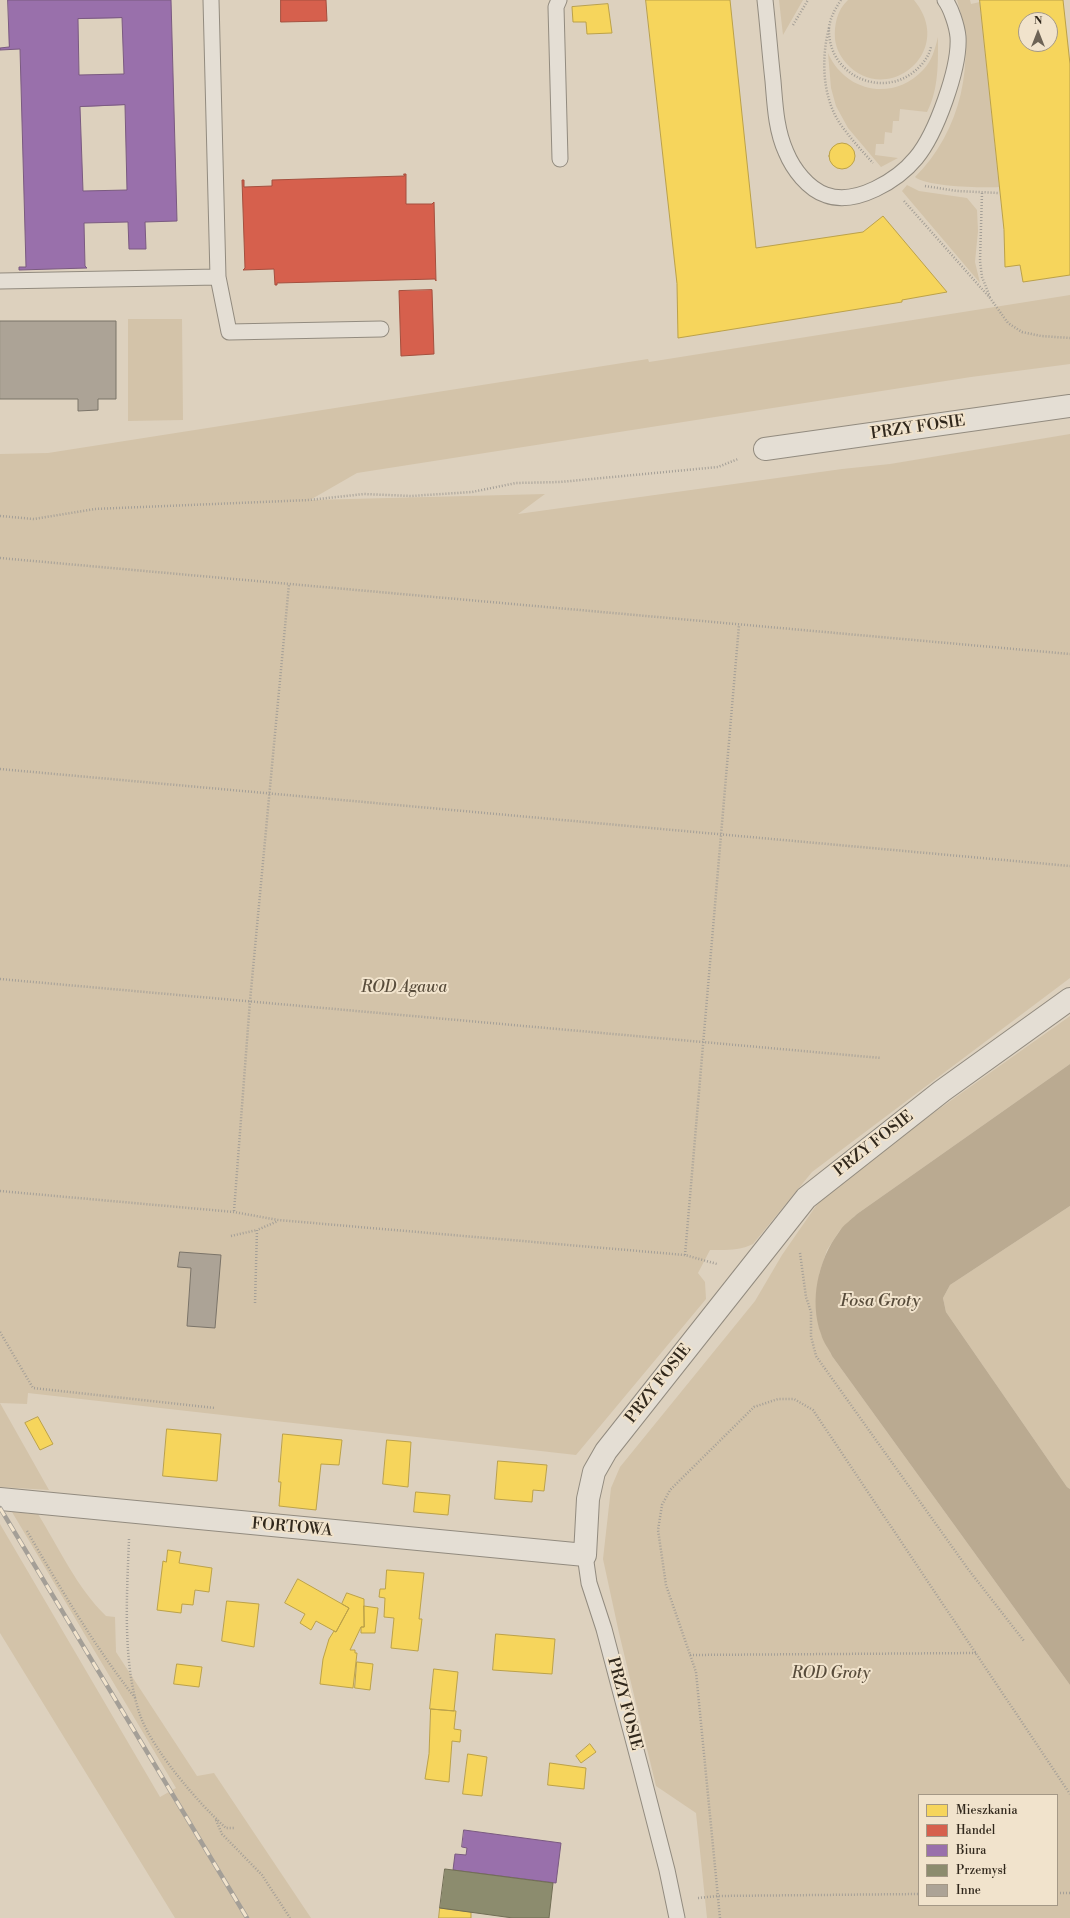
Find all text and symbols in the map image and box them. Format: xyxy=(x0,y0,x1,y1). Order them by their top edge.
north arrow xyxy=(1018,12,1058,52)
text: N xyxy=(1034,14,1042,28)
street label: PRZY FOSIE xyxy=(869,412,967,444)
park label: ROD Agawa xyxy=(361,978,447,998)
street label: PRZY FOSIE xyxy=(830,1107,918,1181)
water label: Fosa Groty xyxy=(840,1292,920,1312)
street label: PRZY FOSIE xyxy=(622,1340,696,1428)
street label: FORTOWA xyxy=(251,1515,333,1541)
street label: PRZY FOSIE xyxy=(602,1655,646,1753)
park label: ROD Groty xyxy=(791,1664,871,1684)
legend xyxy=(918,1794,1058,1906)
text: Mieszkania xyxy=(956,1803,1018,1818)
text: Handel xyxy=(956,1823,995,1838)
text: Biura xyxy=(956,1843,986,1858)
text: Przemysł xyxy=(956,1863,1006,1878)
text: Inne xyxy=(956,1883,981,1898)

